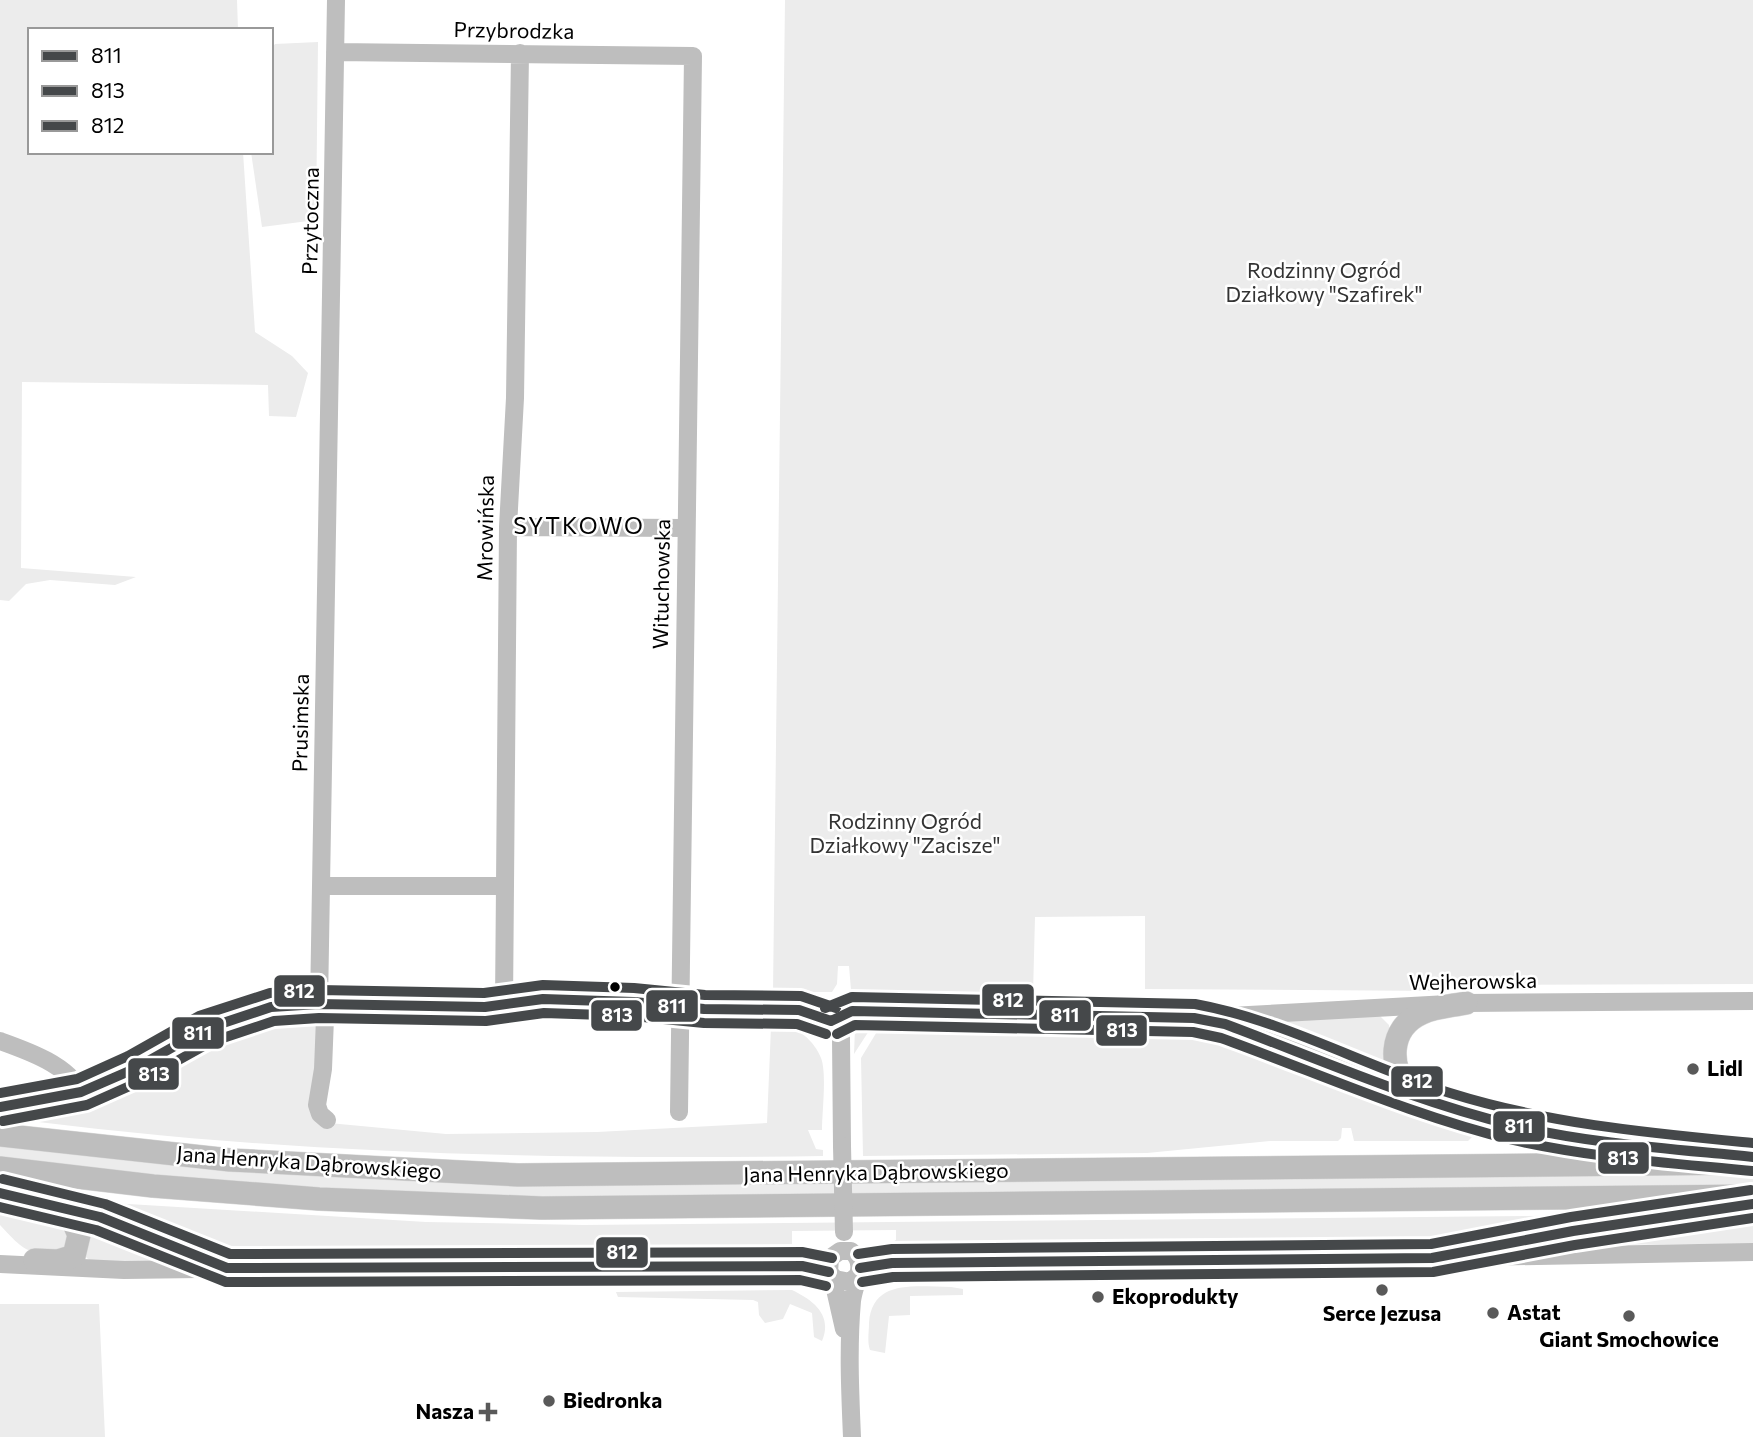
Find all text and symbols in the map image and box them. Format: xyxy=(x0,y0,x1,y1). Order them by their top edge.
street label: Przybrodzka xyxy=(453,16,575,43)
legend xyxy=(28,28,273,154)
text: 811 xyxy=(91,42,122,67)
text: 813 xyxy=(91,77,125,102)
text: 812 xyxy=(91,112,124,137)
street label: Przytoczna xyxy=(296,167,323,275)
park label: Rodzinny Ogród Działkowy "Szafirek" xyxy=(1226,257,1422,306)
street label: Mrowińska xyxy=(471,475,498,581)
district label: SYTKOWO xyxy=(513,511,645,539)
street label: Wituchowska xyxy=(647,519,674,649)
street label: Prusimska xyxy=(286,674,313,772)
park label: Rodzinny Ogród Działkowy "Zacisze" xyxy=(810,808,1000,857)
street label: Wejherowska xyxy=(1409,967,1537,994)
line badge: 812 xyxy=(273,974,326,1008)
text: 812 xyxy=(283,979,315,1002)
unlabelled marker xyxy=(608,980,622,994)
line badge: 812 xyxy=(981,983,1035,1017)
text: 812 xyxy=(992,988,1024,1011)
line badge: 811 xyxy=(645,989,699,1023)
text: 811 xyxy=(658,994,686,1017)
line badge: 813 xyxy=(590,999,643,1032)
line badge: 811 xyxy=(1038,999,1092,1032)
text: 813 xyxy=(601,1003,633,1026)
text: 811 xyxy=(1051,1003,1079,1026)
line badge: 813 xyxy=(1095,1014,1148,1047)
line badge: 811 xyxy=(171,1016,225,1050)
text: 813 xyxy=(1106,1018,1138,1041)
text: 811 xyxy=(184,1021,212,1044)
place label: Lidl xyxy=(1707,1055,1743,1080)
line badge: 813 xyxy=(127,1057,180,1091)
marker: Lidl xyxy=(1685,1061,1701,1077)
text: 813 xyxy=(138,1062,170,1085)
line badge: 812 xyxy=(1390,1065,1444,1098)
text: 812 xyxy=(1401,1069,1433,1092)
line badge: 811 xyxy=(1492,1110,1546,1143)
text: 811 xyxy=(1505,1114,1533,1137)
street label: Jana Henryka Dąbrowskiego xyxy=(176,1140,442,1183)
line badge: 813 xyxy=(1597,1141,1650,1175)
text: 813 xyxy=(1607,1146,1639,1169)
street label: Jana Henryka Dąbrowskiego xyxy=(743,1157,1009,1186)
line badge: 812 xyxy=(595,1236,649,1269)
text: 812 xyxy=(606,1240,638,1263)
marker: Serce Jezusa xyxy=(1374,1282,1390,1298)
place label: Ekoprodukty xyxy=(1112,1283,1239,1308)
marker: Ekoprodukty xyxy=(1090,1289,1106,1305)
place label: Astat xyxy=(1507,1299,1561,1324)
place label: Serce Jezusa xyxy=(1323,1300,1441,1325)
marker: Astat xyxy=(1485,1305,1501,1321)
marker: Giant Smochowice xyxy=(1621,1308,1637,1324)
place label: Giant Smochowice xyxy=(1539,1326,1719,1351)
place label: Biedronka xyxy=(563,1387,662,1412)
marker: Biedronka xyxy=(541,1393,557,1409)
place label: Nasza xyxy=(416,1398,474,1423)
marker: Nasza xyxy=(480,1404,496,1420)

